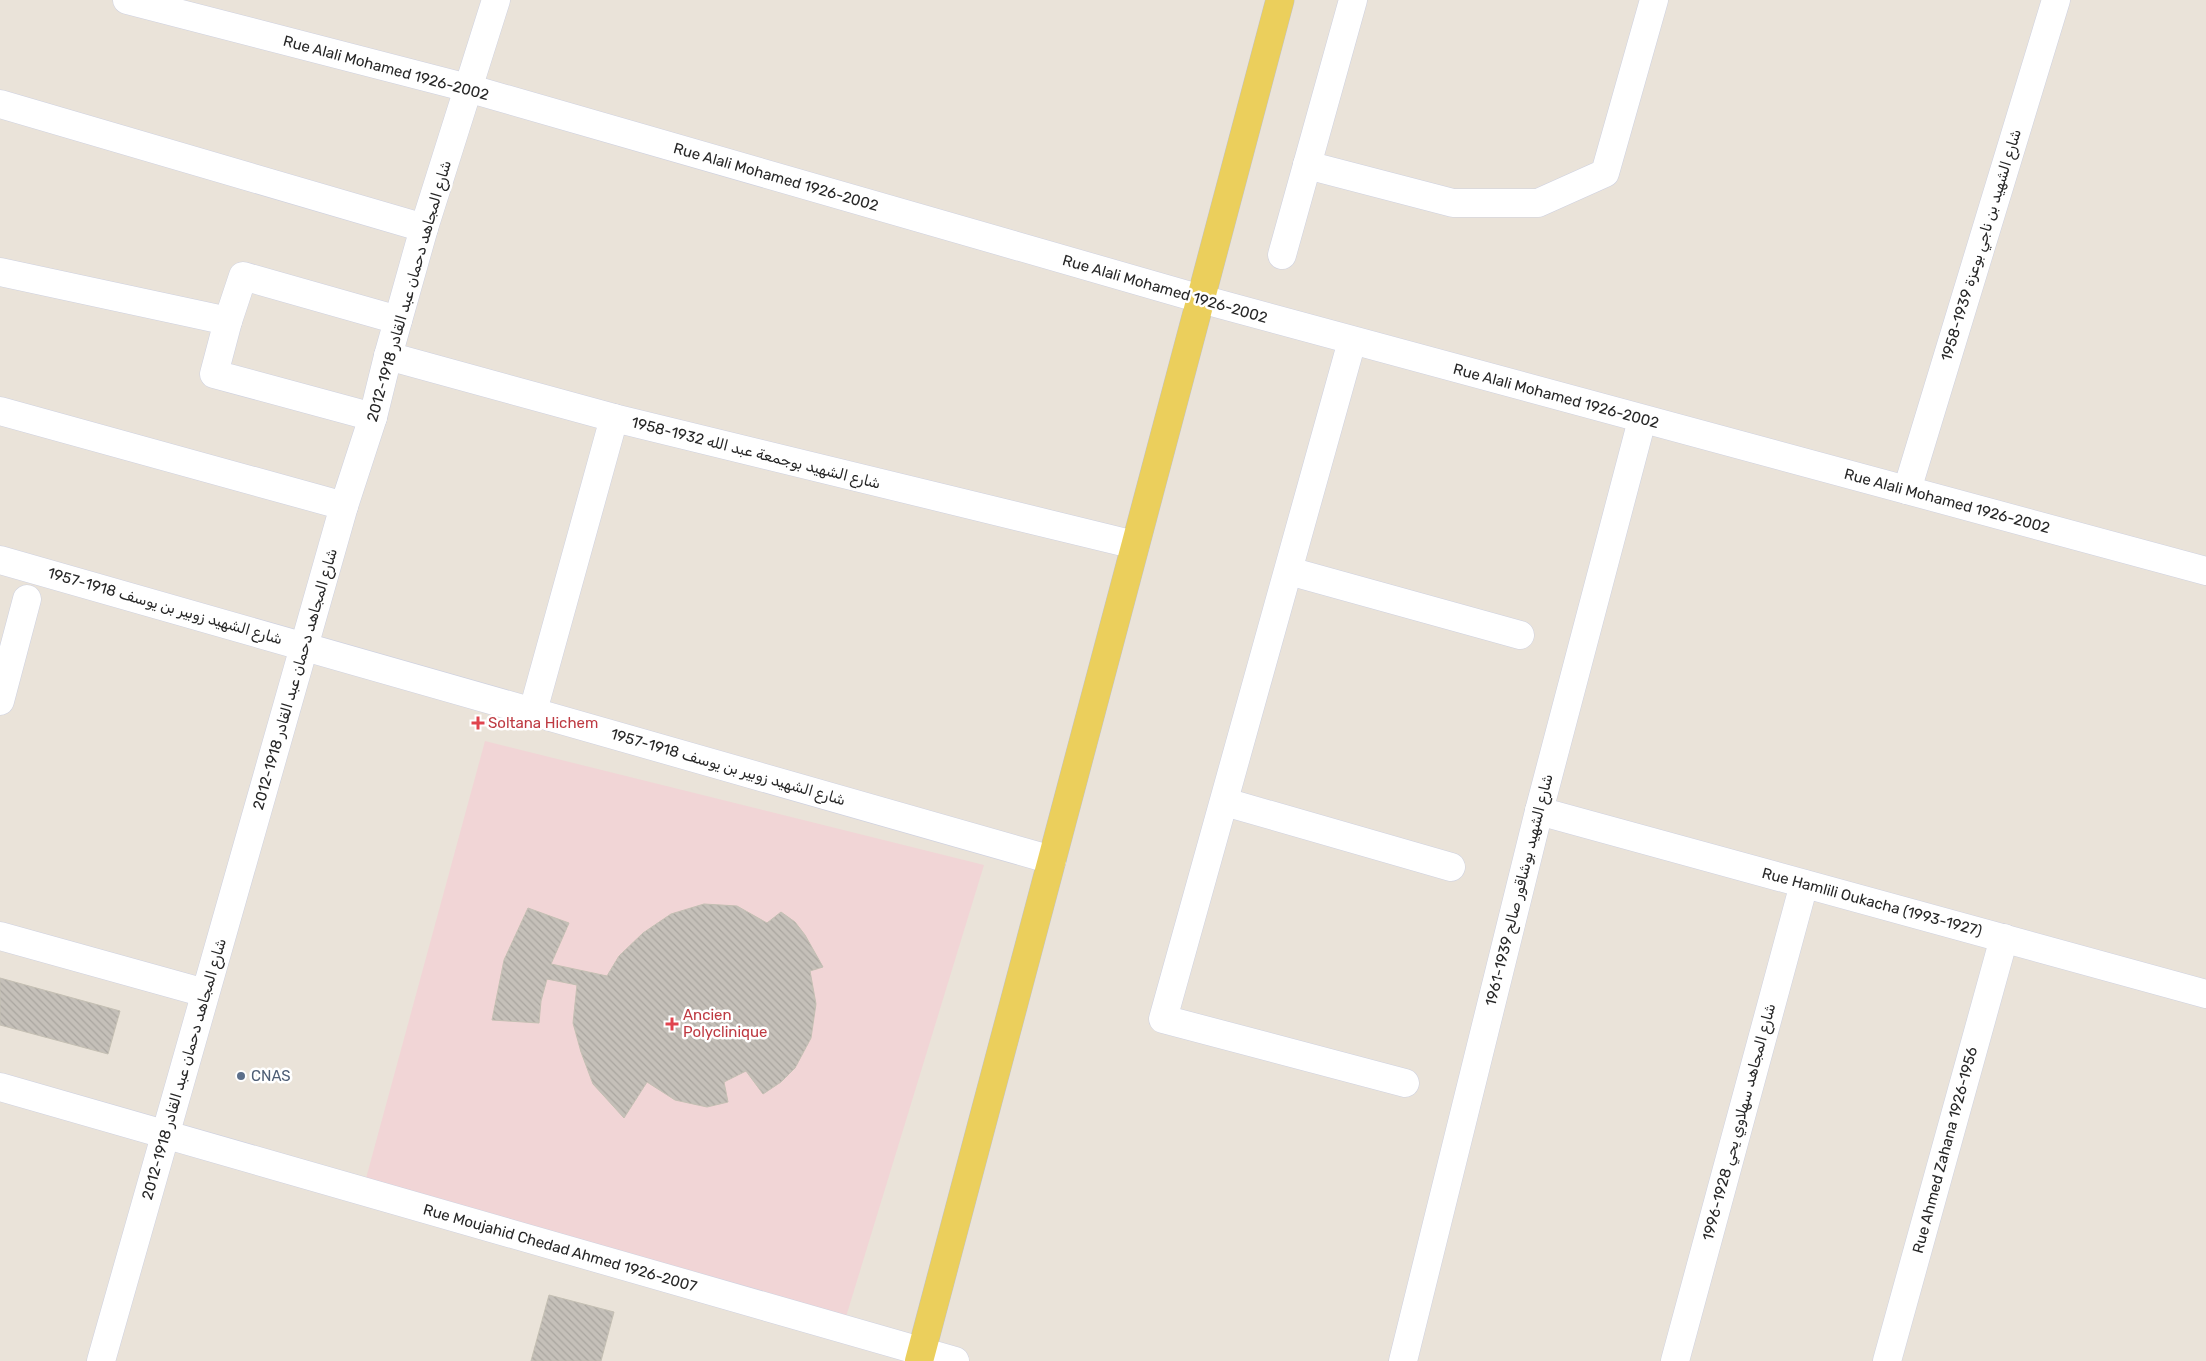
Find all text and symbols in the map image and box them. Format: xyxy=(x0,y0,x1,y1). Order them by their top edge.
street label: Rue Alali Mohamed 1926-2002 xyxy=(281,32,491,104)
street label: شارع الشهيد بن ناجي بوعزة 1939-1958 xyxy=(1937,127,2028,364)
street label: Rue Alali Mohamed 1926-2002 xyxy=(672,139,881,215)
street label: شارع المجاهد دحمان عبد القادر 1918-2012 xyxy=(363,158,457,424)
street label: Rue Alali Mohamed 1926-2002 xyxy=(1061,251,1270,327)
street label: Rue Alali Mohamed 1926-2002 xyxy=(1451,360,1661,432)
street label: شارع الشهيد بوجمعة عبد الله 1932-1958 xyxy=(629,413,882,495)
street label: Rue Alali Mohamed 1926-2002 xyxy=(1842,465,2052,537)
street label: شارع المجاهد دحمان عبد القادر 1918-2012 xyxy=(249,546,343,812)
street label: شارع الشهيد زوبير بن يوسف 1918-1957 xyxy=(45,564,284,650)
place label: Soltana Hichem xyxy=(488,714,598,732)
marker: Soltana Hichem xyxy=(472,717,484,729)
street label: شارع الشهيد زوبير بن يوسف 1918-1957 xyxy=(608,725,847,811)
street label: شارع الشهيد بوشاقور صالح 1939-1961 xyxy=(1481,772,1559,1008)
street label: Rue Hamlili Oukacha (1993-1927) xyxy=(1760,864,1984,940)
street label: شارع المجاهد دحمان عبد القادر 1918-2012 xyxy=(138,936,232,1202)
street label: شارع المجاهد سهلاوي يحي 1928-1996 xyxy=(1699,1001,1782,1243)
place label: Ancien Polyclinique xyxy=(683,1006,767,1041)
marker: Ancien Polyclinique xyxy=(665,1017,679,1031)
street label: Rue Ahmed Zahana 1926-1956 xyxy=(1909,1045,1981,1255)
place label: CNAS xyxy=(251,1067,291,1085)
marker: CNAS xyxy=(235,1070,247,1082)
street label: Rue Moujahid Chedad Ahmed 1926-2007 xyxy=(421,1200,699,1296)

